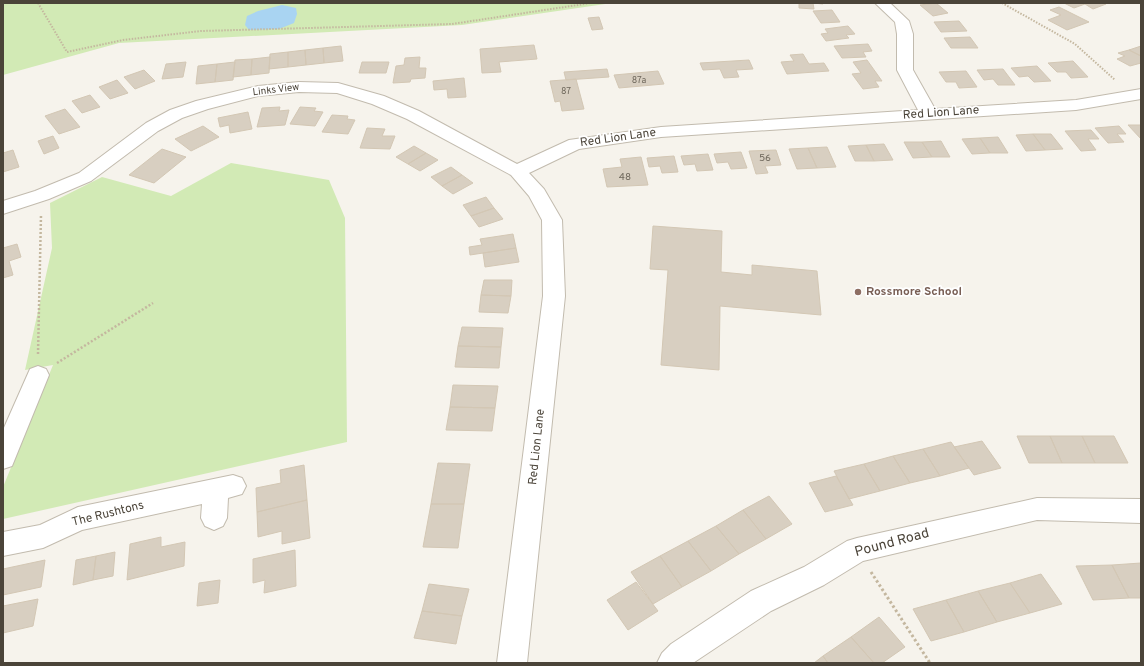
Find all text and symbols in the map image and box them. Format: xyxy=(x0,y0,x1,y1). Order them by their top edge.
house number: 87a xyxy=(632,75,647,86)
street label: Links View xyxy=(252,81,300,99)
house number: 87 xyxy=(561,86,571,97)
street label: Red Lion Lane xyxy=(902,102,980,124)
street label: Red Lion Lane xyxy=(579,125,657,151)
house number: 56 xyxy=(759,152,771,165)
house number: 48 xyxy=(619,171,631,184)
place label: Rossmore School xyxy=(866,284,962,300)
marker: Rossmore School xyxy=(853,287,863,297)
street label: Red Lion Lane xyxy=(525,408,549,486)
street label: The Rushtons xyxy=(70,497,146,531)
street label: Pound Road xyxy=(853,525,931,561)

